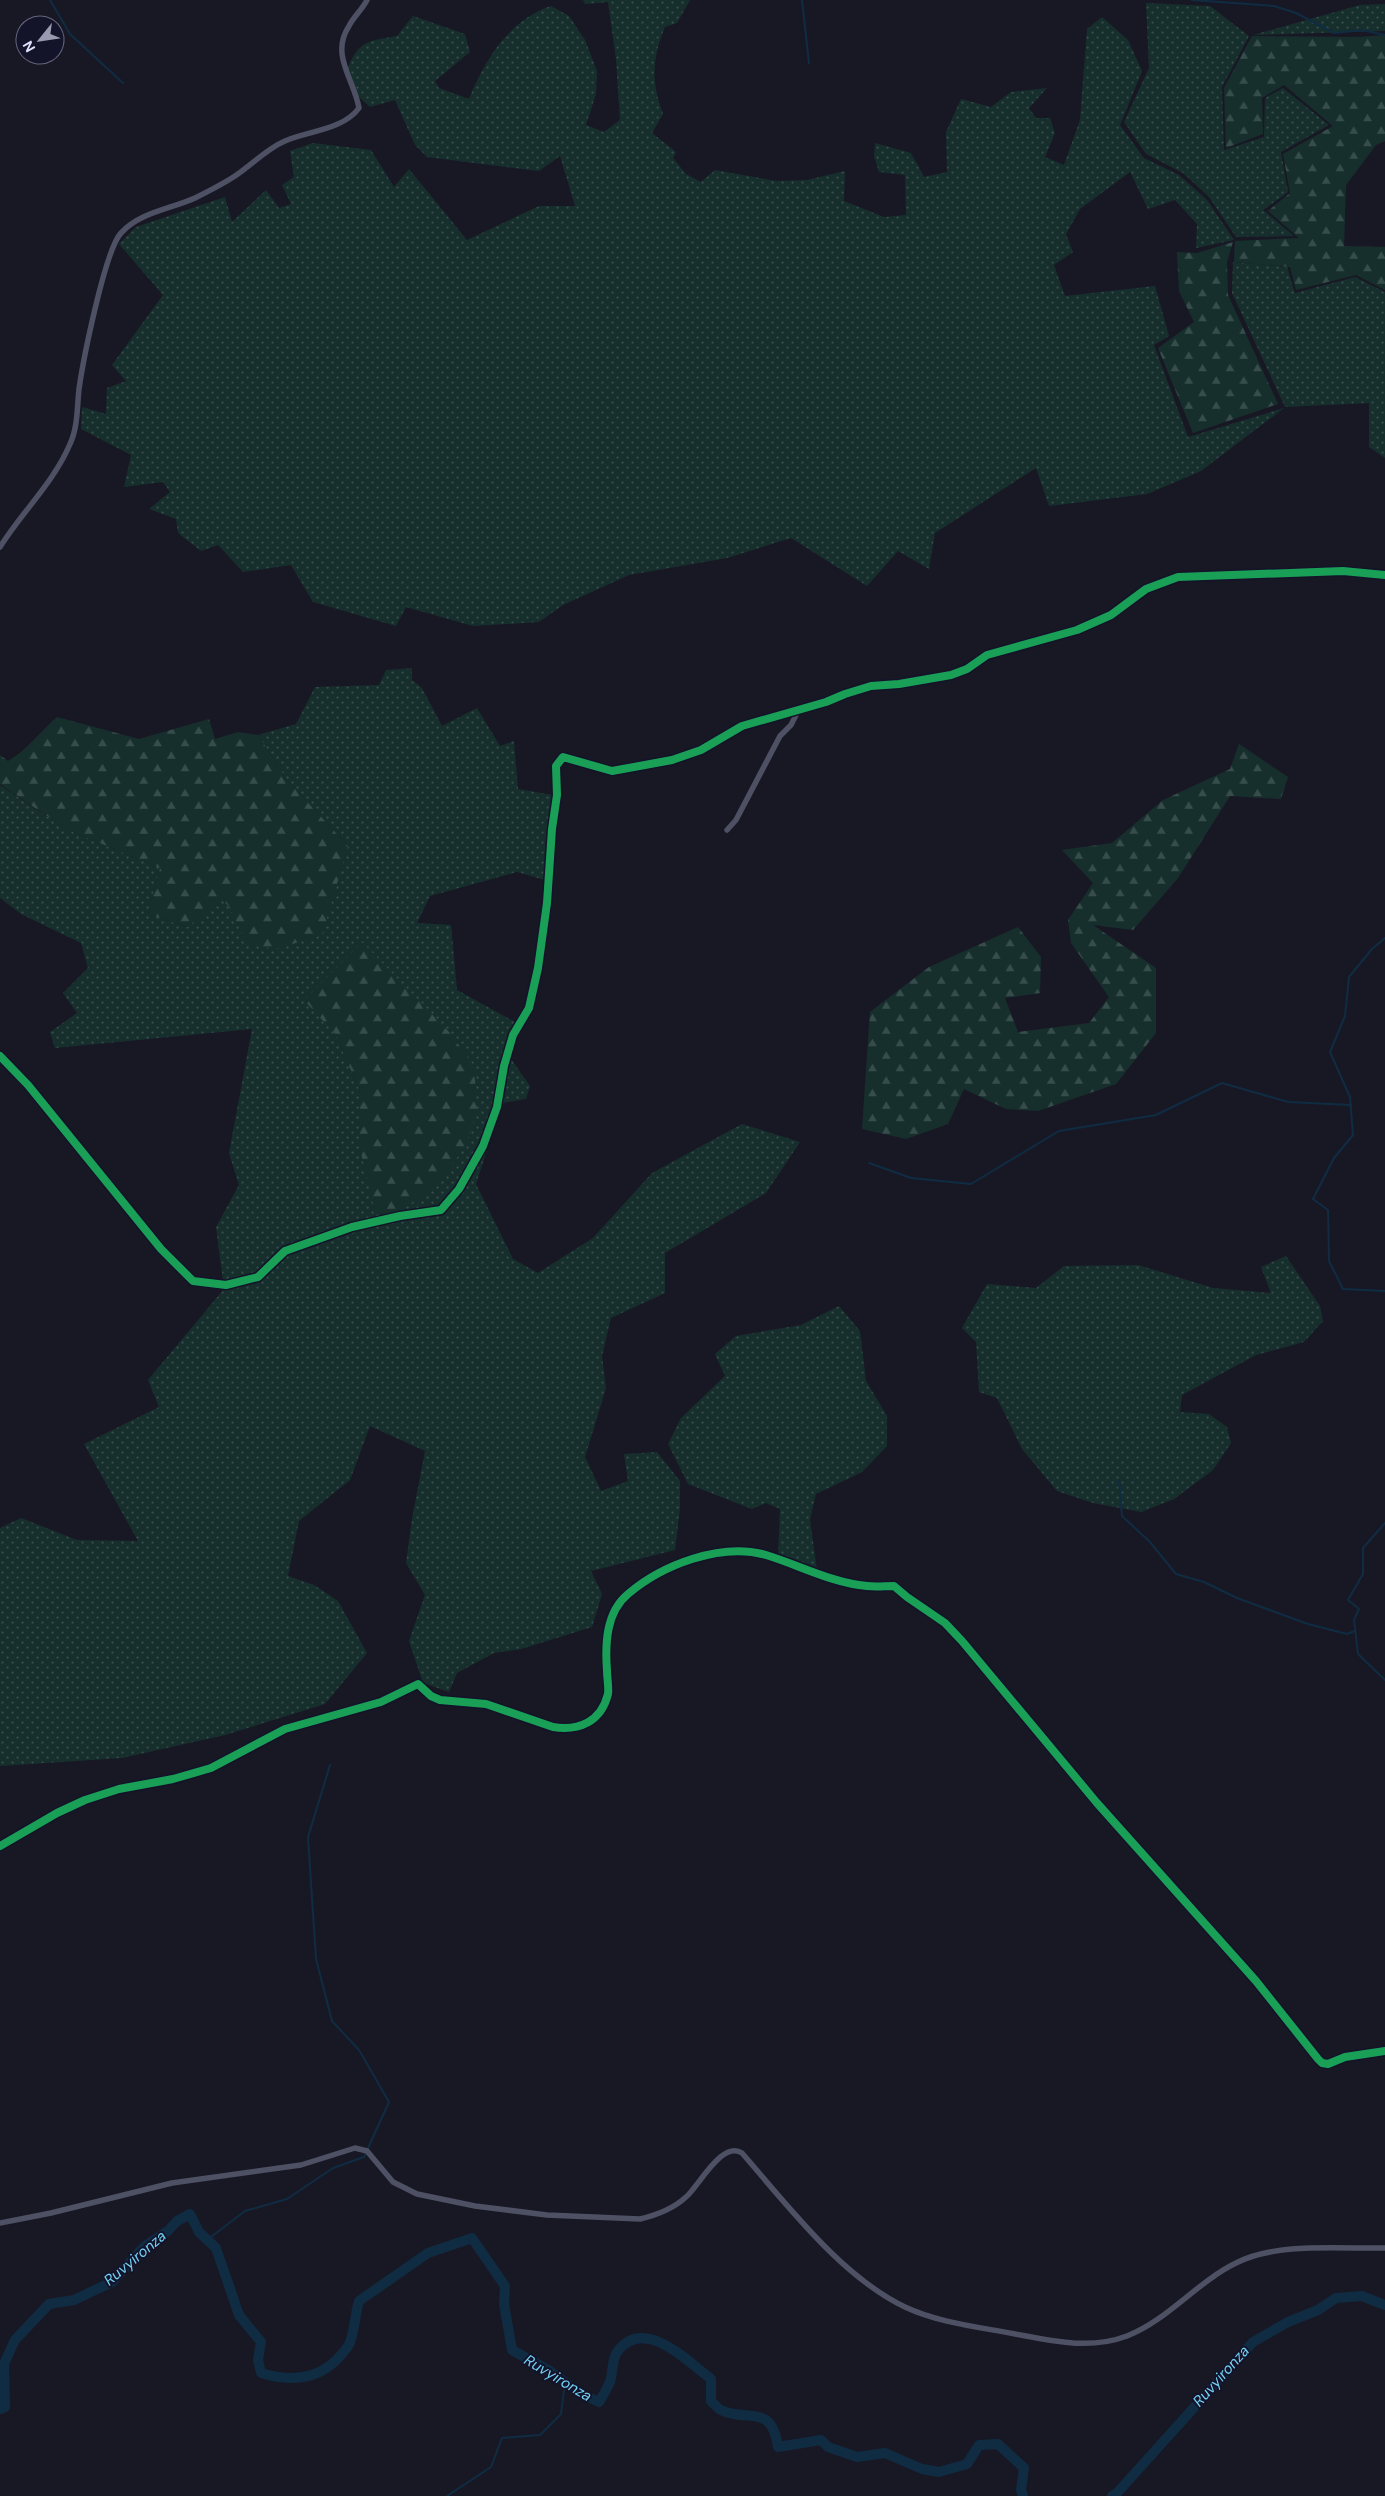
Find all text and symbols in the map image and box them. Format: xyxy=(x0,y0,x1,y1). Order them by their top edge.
north arrow xyxy=(15,15,65,65)
text: N xyxy=(18,38,39,55)
water label: Ruvyironza xyxy=(100,2226,170,2290)
water label: Ruvyironza xyxy=(1188,2341,1254,2411)
water label: Ruvyironza xyxy=(520,2350,596,2406)

